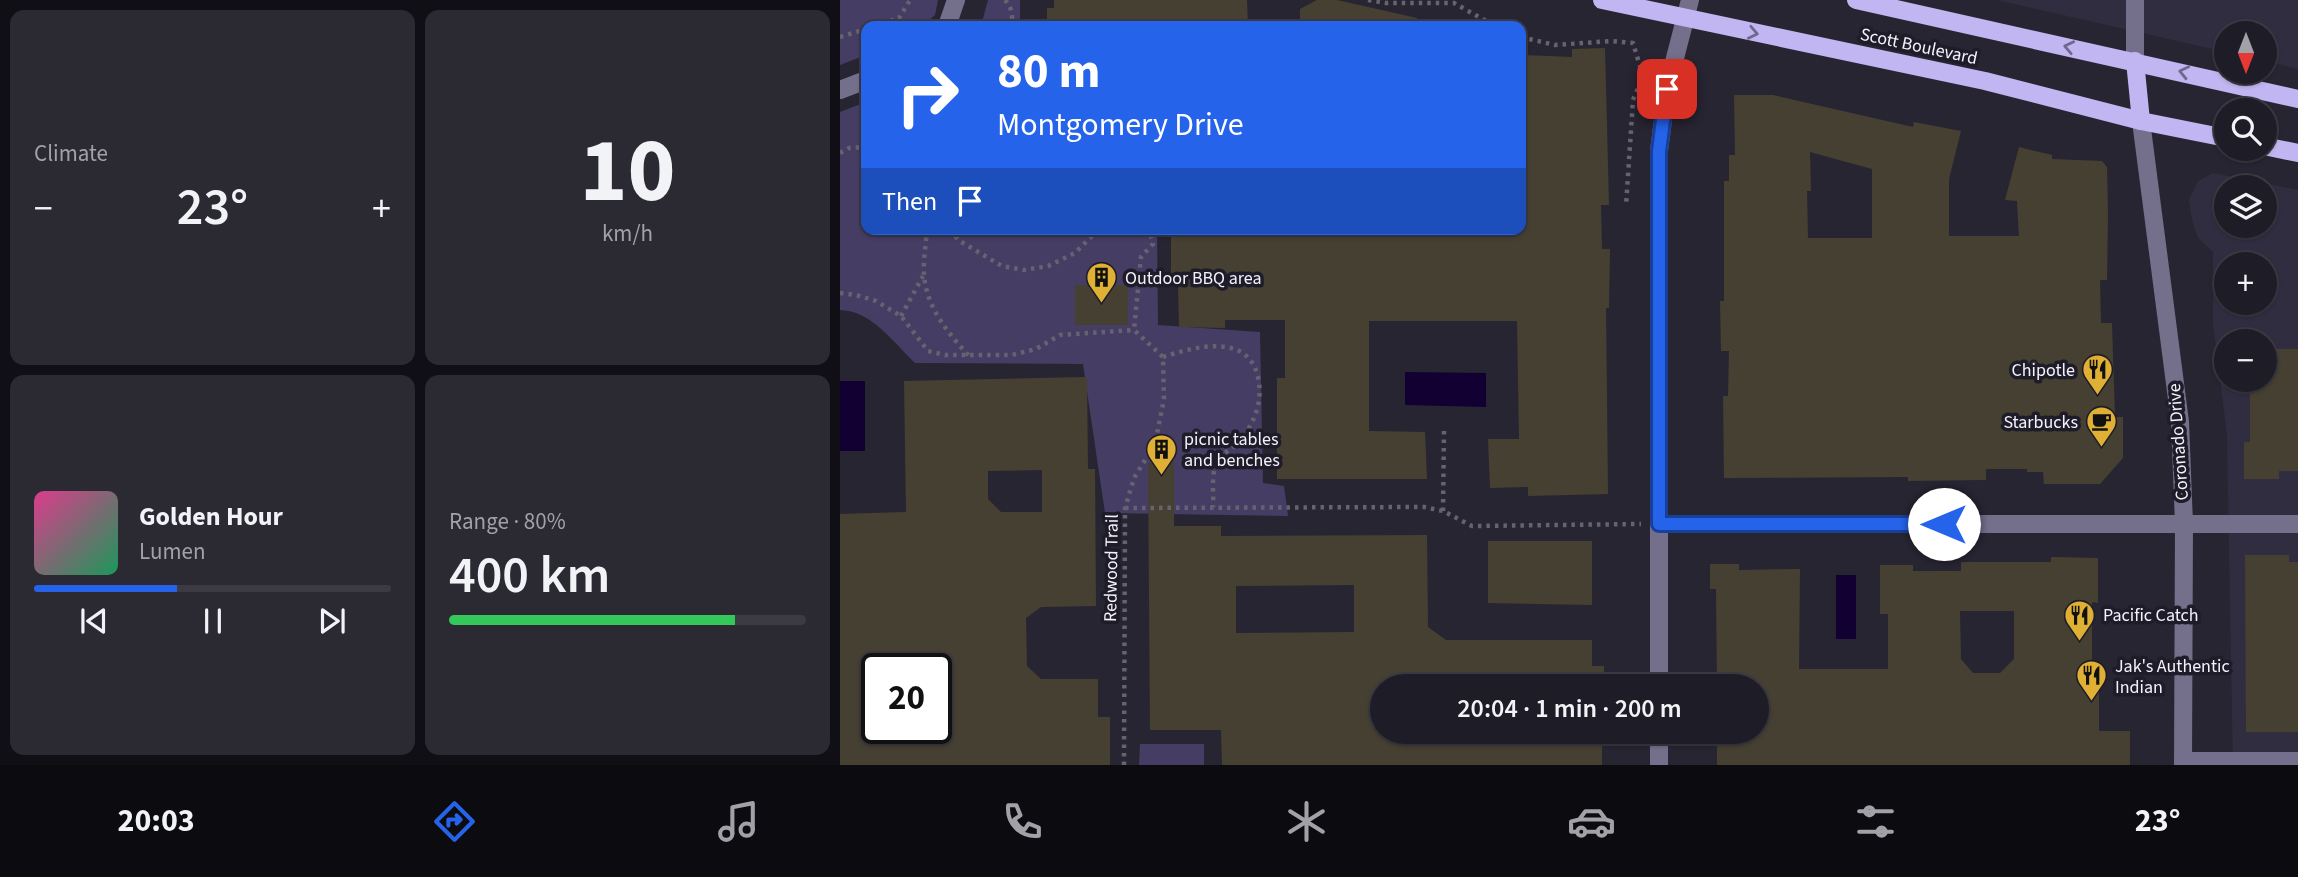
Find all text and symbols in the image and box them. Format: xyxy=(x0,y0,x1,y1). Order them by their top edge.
north arrow xyxy=(2214,21,2277,84)
map controls xyxy=(2214,21,2277,392)
street label: Scott Boulevard xyxy=(1858,22,1980,71)
one-way arrow xyxy=(1747,24,1759,39)
text: 80 m xyxy=(997,37,1101,107)
one-way arrow xyxy=(2063,40,2075,55)
icon: right xyxy=(882,49,973,140)
pin xyxy=(1637,59,1697,119)
one-way arrow xyxy=(2178,66,2190,81)
icon: arrive xyxy=(1648,70,1686,108)
button: search xyxy=(2214,98,2277,161)
text: Montgomery Drive xyxy=(997,102,1244,148)
text: 10 xyxy=(579,107,676,236)
text: Climate xyxy=(34,137,108,170)
text: 23° xyxy=(177,171,248,245)
button: layers xyxy=(2214,175,2277,238)
text: − xyxy=(34,182,53,236)
text: + xyxy=(372,182,391,236)
icon: arrive xyxy=(951,182,989,220)
text: Then xyxy=(882,183,937,220)
text: km/h xyxy=(602,217,653,250)
button: + xyxy=(2214,252,2277,315)
building icon: Outdoor BBQ area xyxy=(1085,261,1119,305)
place label: Outdoor BBQ area xyxy=(1125,266,1262,291)
button: − xyxy=(2214,329,2277,392)
restaurant icon: Chipotle xyxy=(2081,353,2115,397)
place label: Chipotle xyxy=(2011,358,2075,383)
street label: Coronado Drive xyxy=(2162,383,2195,501)
cafe icon: Starbucks xyxy=(2084,405,2118,449)
place label: Starbucks xyxy=(2003,410,2078,435)
place label: picnic tables and benches xyxy=(1184,427,1280,473)
building icon: picnic tables and benches xyxy=(1144,432,1178,476)
position arrow xyxy=(1907,487,1981,561)
text: Golden Hour xyxy=(139,498,283,535)
text: Range · 80% xyxy=(449,505,566,538)
street label: Redwood Trail xyxy=(1098,514,1125,622)
text: Lumen xyxy=(139,535,206,568)
text: 400 km xyxy=(449,539,610,613)
restaurant icon: Pacific Catch xyxy=(2063,598,2097,642)
icon: previous xyxy=(75,602,113,640)
icon: pause xyxy=(194,602,232,640)
icon: next xyxy=(313,602,351,640)
place label: Pacific Catch xyxy=(2103,603,2199,628)
speed limit sign: 20 xyxy=(861,653,952,744)
place label: Jak's Authentic Indian xyxy=(2115,654,2230,700)
restaurant icon: Jak's Authentic Indian xyxy=(2075,659,2109,703)
text: 20:04 · 1 min · 200 m xyxy=(1457,690,1682,727)
icon: directions xyxy=(430,797,479,846)
icon: music xyxy=(714,797,763,846)
icon: phone xyxy=(998,797,1047,846)
icon: climate xyxy=(1282,797,1331,846)
icon: car xyxy=(1567,797,1616,846)
icon: filters xyxy=(1851,797,1900,846)
text: 20:03 xyxy=(118,798,195,844)
text: 23° xyxy=(2135,798,2180,844)

